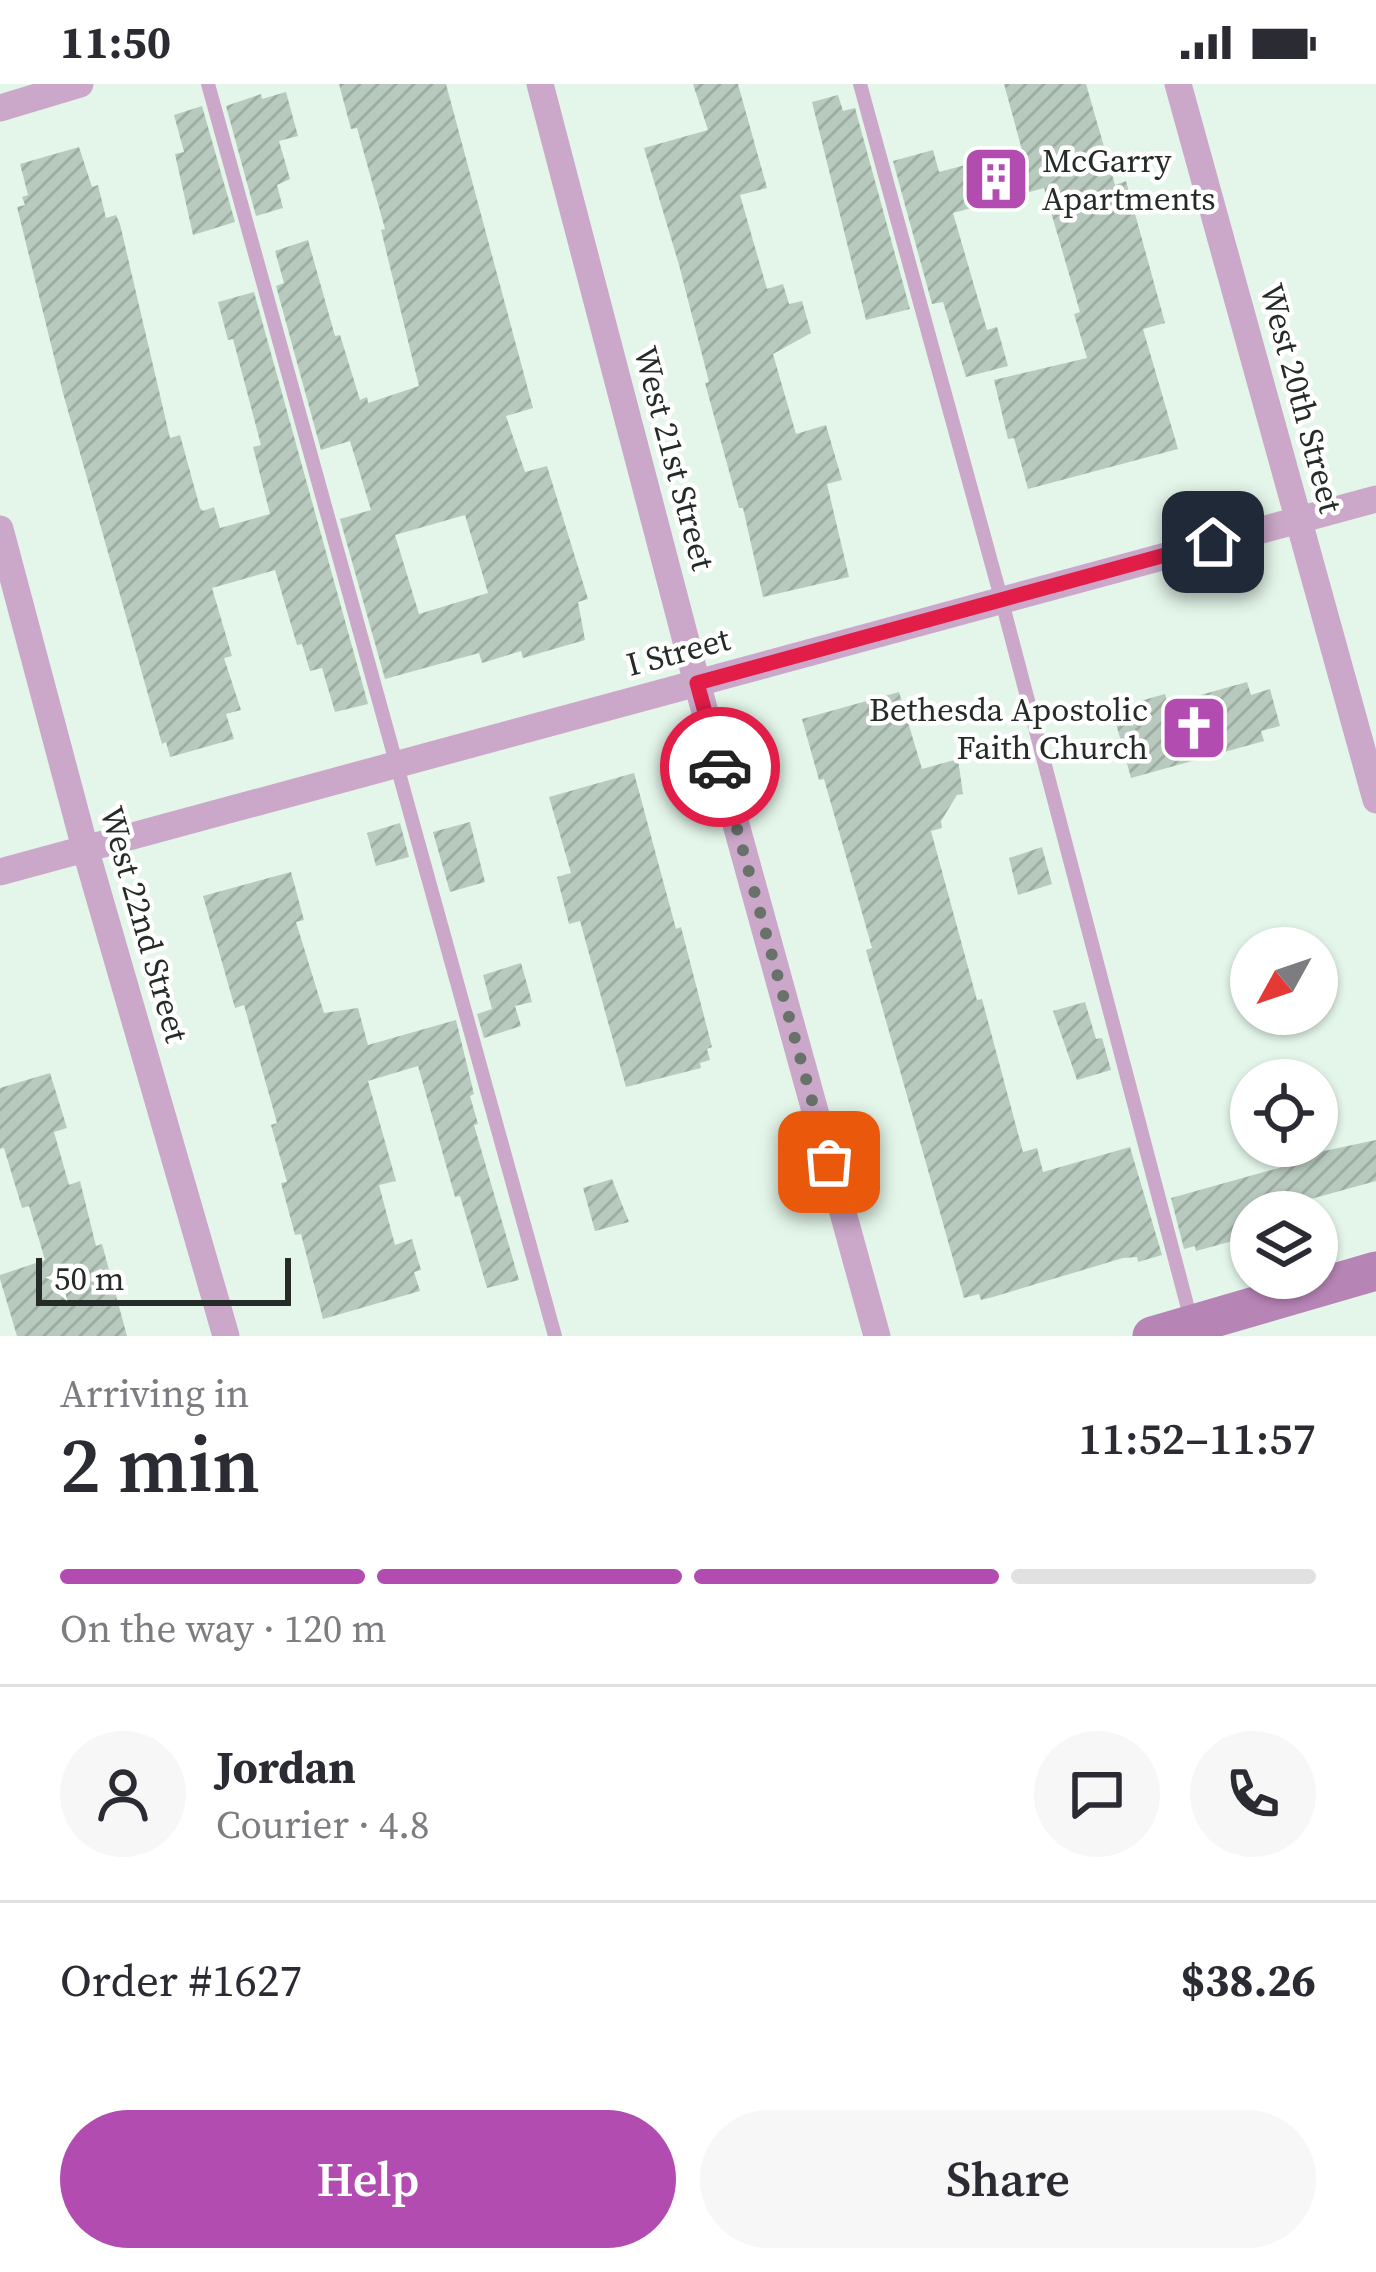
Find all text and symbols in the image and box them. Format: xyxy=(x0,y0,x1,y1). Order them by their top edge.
text: 11:50 xyxy=(60,11,171,73)
place label: McGarry Apartments xyxy=(1042,138,1216,221)
building icon: McGarry Apartments xyxy=(961,144,1031,214)
street label: West 20th Street xyxy=(1249,279,1354,518)
street label: West 21st Street xyxy=(623,341,726,575)
pin xyxy=(1162,491,1264,593)
icon: home xyxy=(1180,509,1246,575)
street label: I Street xyxy=(621,616,735,687)
place label: Bethesda Apostolic Faith Church xyxy=(869,687,1148,770)
church icon: Bethesda Apostolic Faith Church xyxy=(1159,693,1229,763)
courier xyxy=(660,707,780,827)
icon: car xyxy=(687,734,753,800)
street label: West 22nd Street xyxy=(89,801,200,1048)
north arrow xyxy=(1230,927,1338,1035)
map controls xyxy=(1230,927,1338,1299)
button: locate xyxy=(1230,1059,1338,1167)
pin xyxy=(778,1111,880,1213)
icon: bag xyxy=(796,1129,862,1195)
button: layers xyxy=(1230,1191,1338,1299)
scale bar xyxy=(36,1252,291,1305)
text: 50 m xyxy=(54,1256,124,1301)
text: Arriving in xyxy=(60,1367,249,1420)
text: 11:52–11:57 xyxy=(1078,1407,1316,1469)
text: 2 min xyxy=(60,1411,260,1518)
text: On the way · 120 m xyxy=(60,1602,387,1655)
button: person xyxy=(60,1731,186,1857)
button: chat xyxy=(1034,1731,1160,1857)
button: phone xyxy=(1190,1731,1316,1857)
text: Jordan xyxy=(216,1736,356,1798)
text: Courier · 4.8 xyxy=(216,1798,429,1851)
text: Order #1627 xyxy=(60,1949,302,2011)
text: $38.26 xyxy=(1181,1949,1316,2011)
button: Help xyxy=(60,2110,676,2248)
button: Share xyxy=(700,2110,1316,2248)

